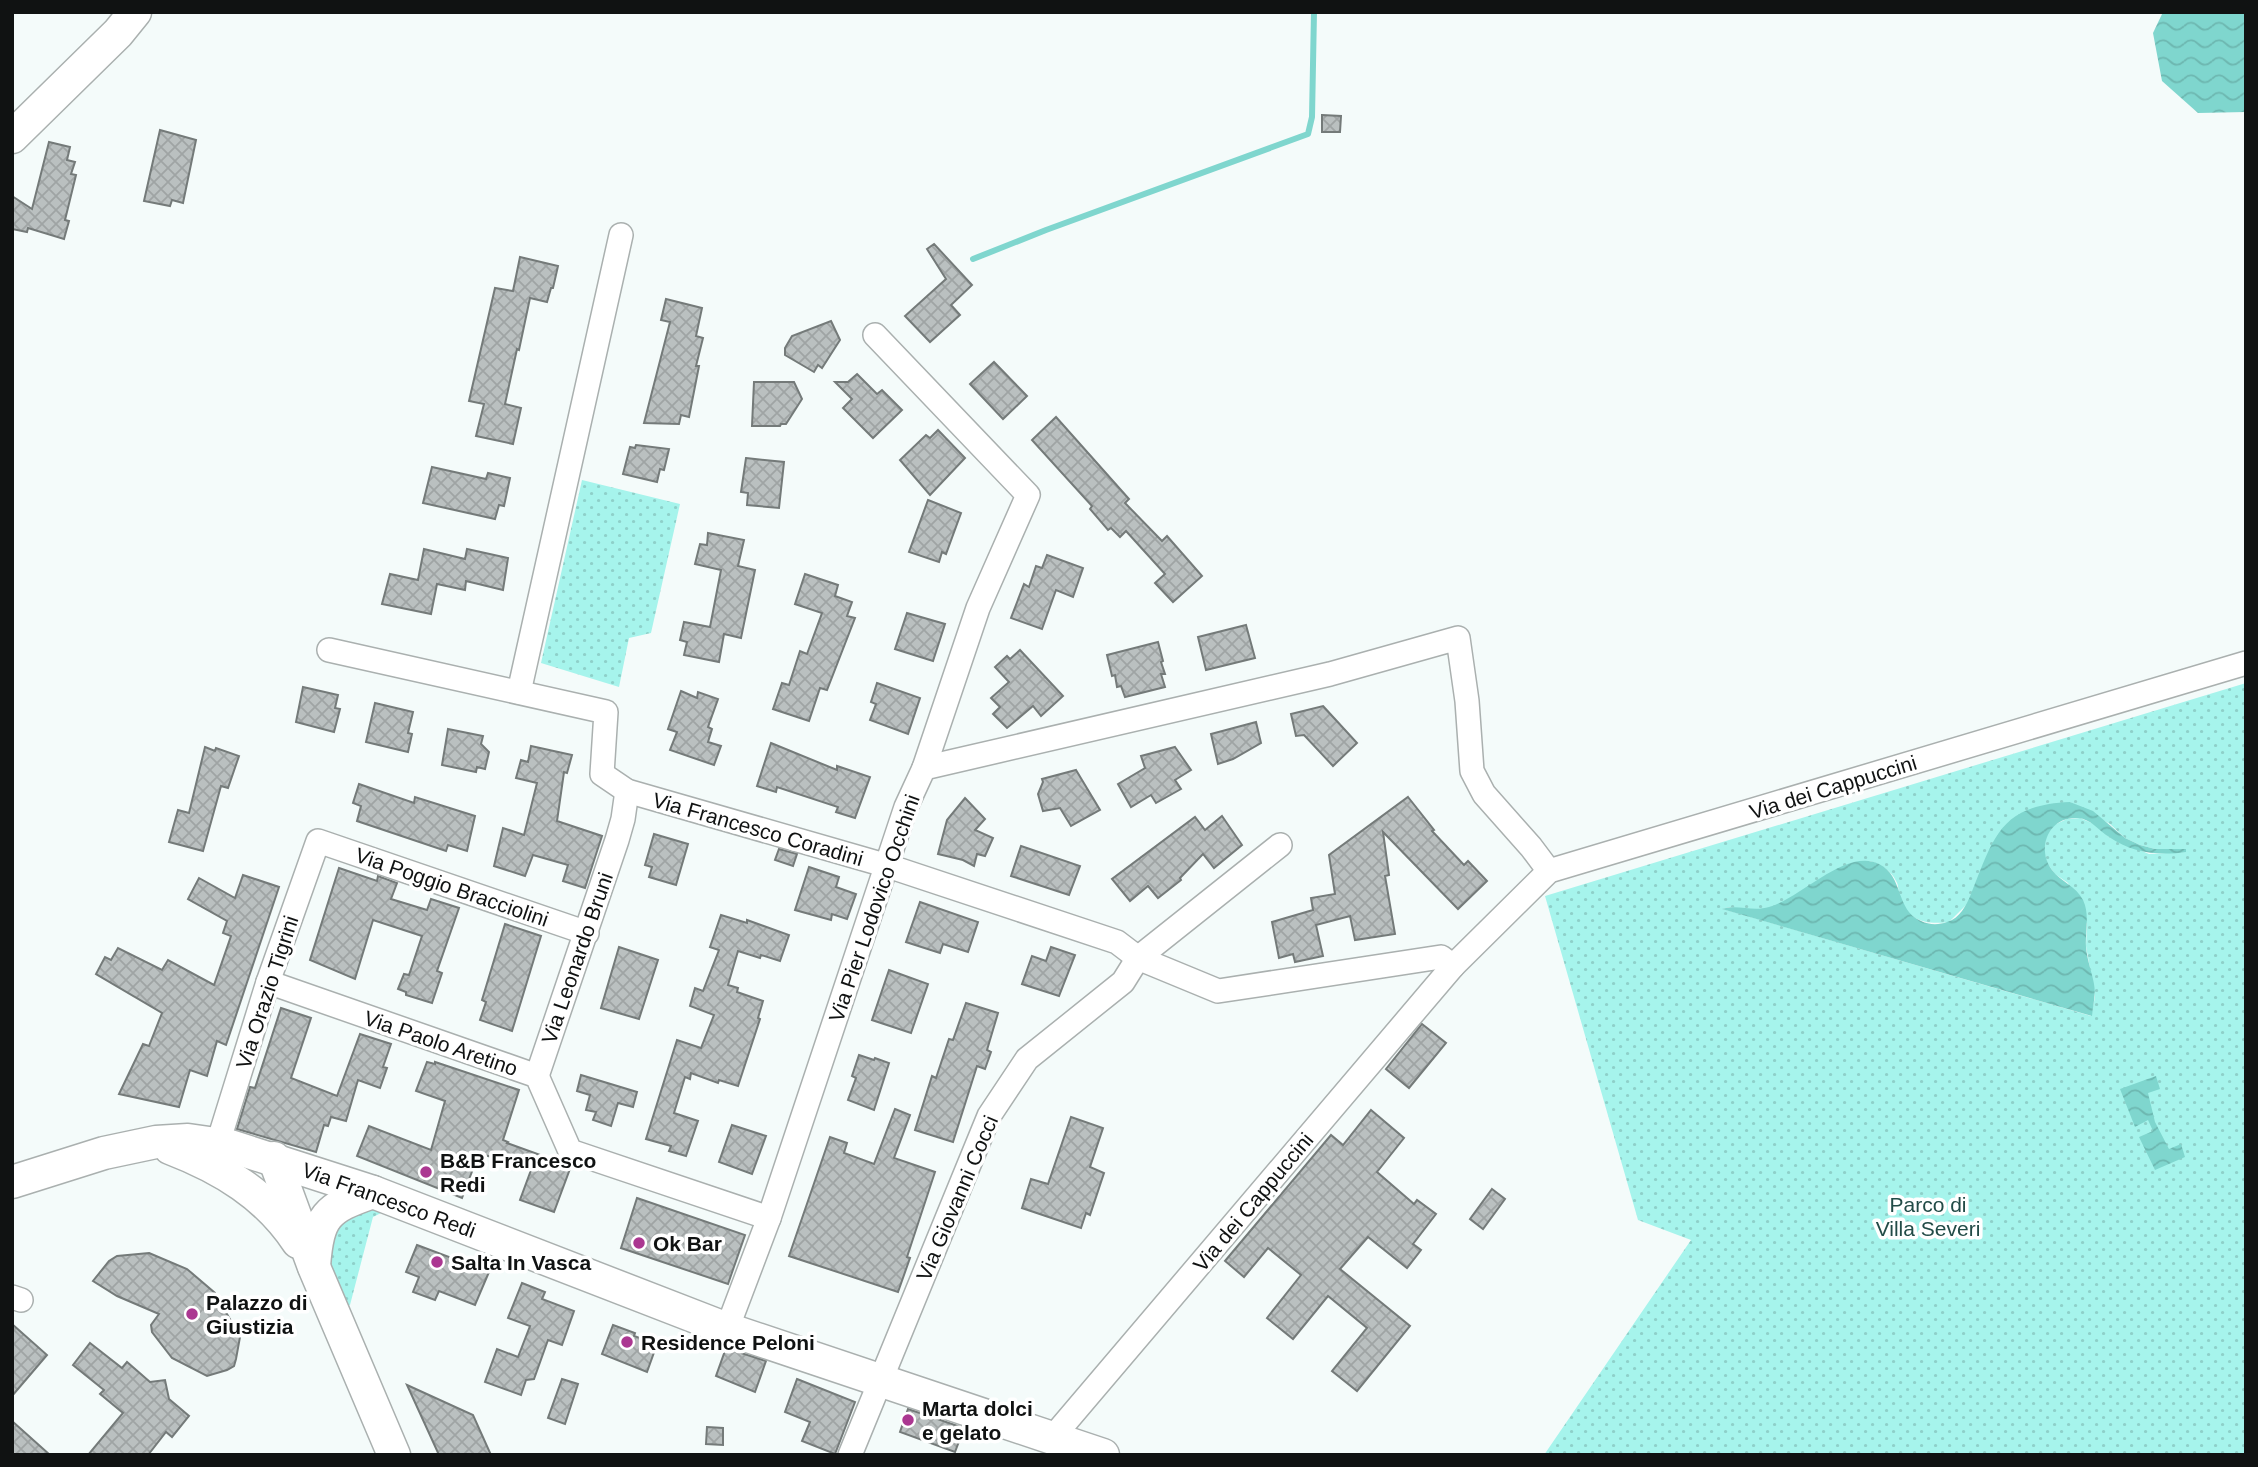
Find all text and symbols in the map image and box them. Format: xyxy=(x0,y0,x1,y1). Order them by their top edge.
street label: Via dei Cappuccini xyxy=(1747,751,1919,823)
street label: Via Francesco Coradini xyxy=(650,788,866,870)
street label: Via Pier Lodovico Occhini xyxy=(824,791,924,1025)
street label: Via Poggio Bracciolini xyxy=(352,843,552,931)
street label: Via Leonardo Bruni xyxy=(537,869,617,1047)
street label: Via Orazio Tigrini xyxy=(231,913,303,1071)
street label: Via Paolo Aretino xyxy=(361,1006,521,1080)
street label: Via Giovanni Cocci xyxy=(912,1112,1002,1284)
street label: Via dei Cappuccini xyxy=(1188,1128,1318,1276)
place label: B&B Francesco Redi xyxy=(440,1149,596,1196)
street label: Via Francesco Redi xyxy=(299,1158,479,1242)
marker: B&B Francesco Redi xyxy=(418,1164,434,1180)
park label: Parco di Villa Severi xyxy=(1876,1193,1980,1240)
place label: Ok Bar xyxy=(653,1232,722,1255)
marker: Ok Bar xyxy=(631,1235,647,1251)
place label: Salta In Vasca xyxy=(451,1251,591,1274)
marker: Salta In Vasca xyxy=(429,1254,445,1270)
place label: Palazzo di Giustizia xyxy=(206,1291,308,1338)
marker: Palazzo di Giustizia xyxy=(184,1306,200,1322)
place label: Residence Peloni xyxy=(641,1331,815,1354)
marker: Residence Peloni xyxy=(619,1334,635,1350)
place label: Marta dolci e gelato xyxy=(922,1397,1033,1444)
marker: Marta dolci e gelato xyxy=(900,1412,916,1428)

